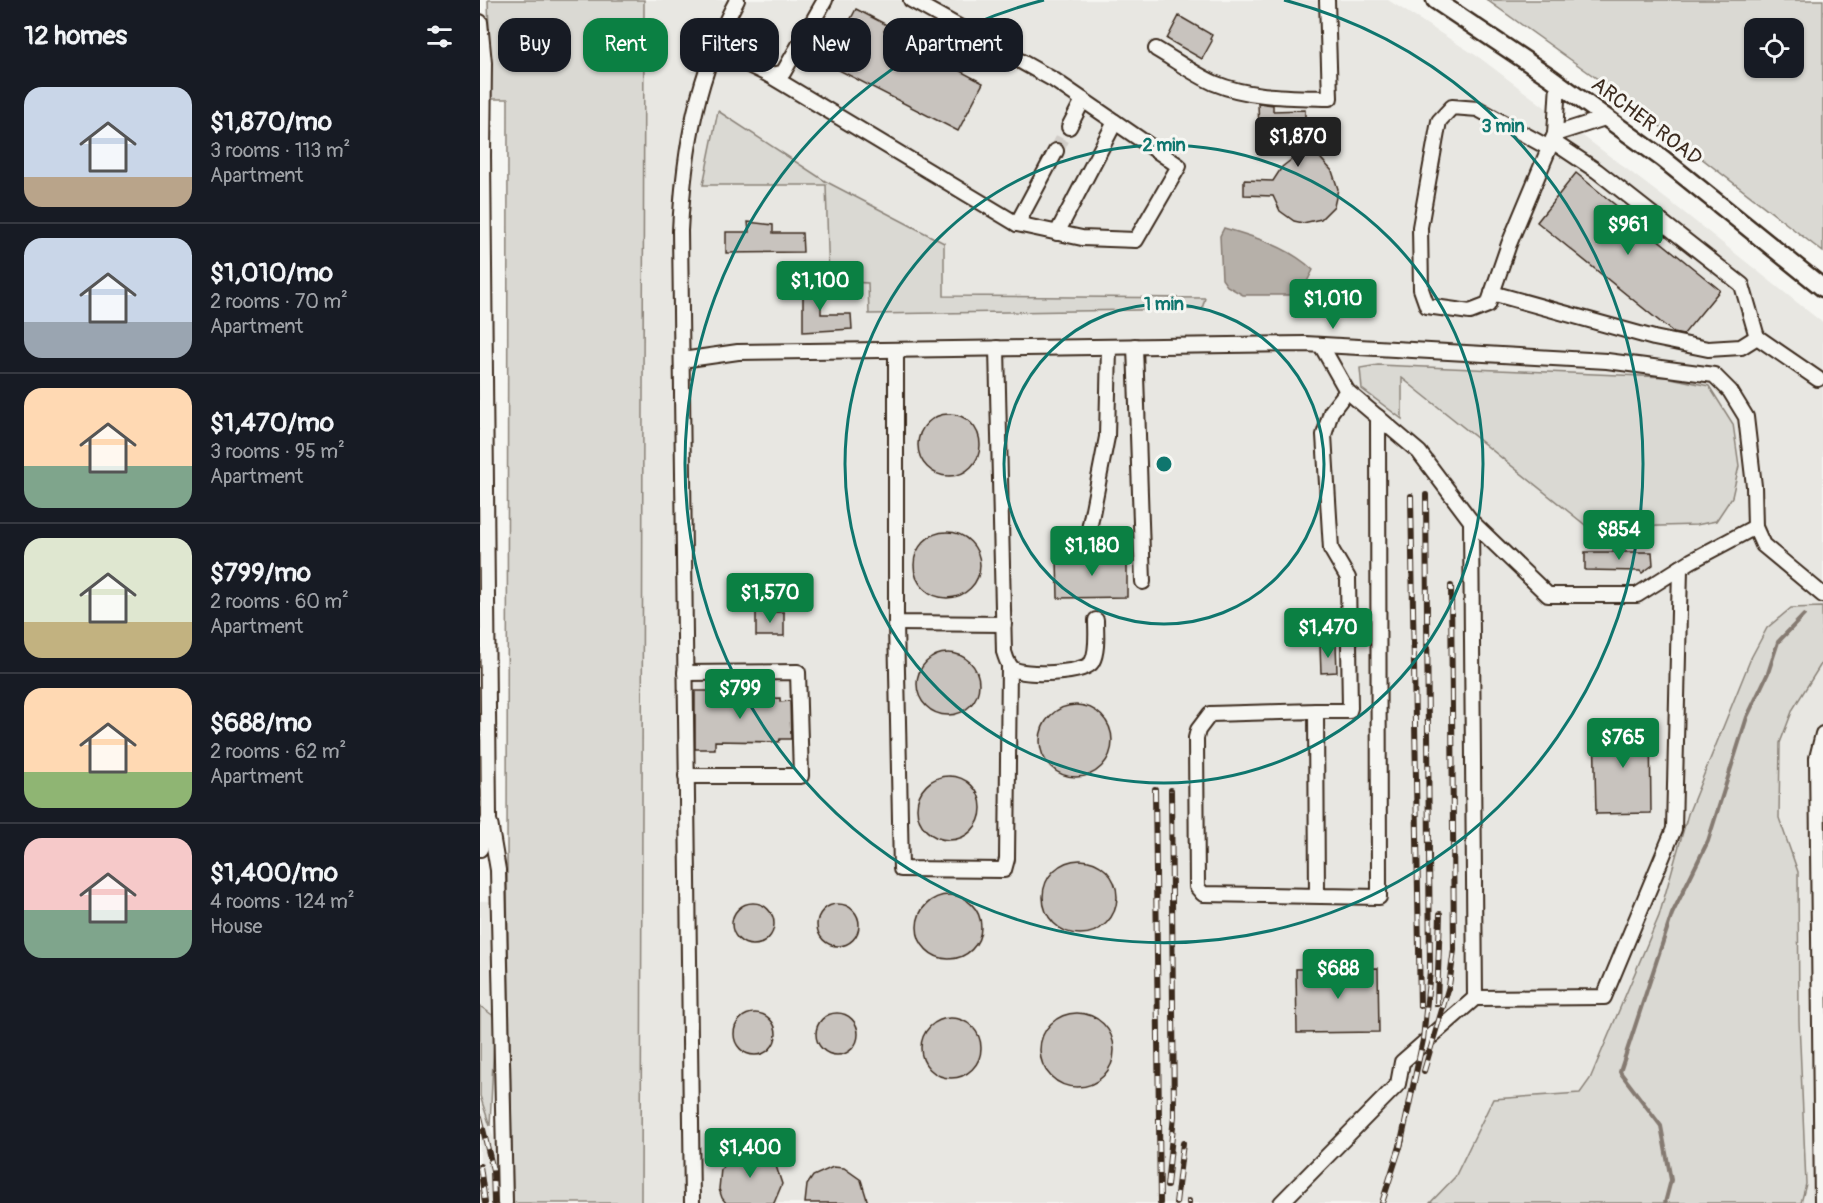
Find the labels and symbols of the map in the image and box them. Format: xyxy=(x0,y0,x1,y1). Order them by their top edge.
street label: ARCHER ROAD xyxy=(1586,71,1708,172)
text: 3 min xyxy=(1481,115,1525,138)
pin: $1,870 xyxy=(1249,117,1347,168)
text: 2 min xyxy=(1142,134,1186,157)
pin: $961 xyxy=(1592,205,1664,256)
pin: $1,100 xyxy=(771,261,869,312)
pin: $1,010 xyxy=(1284,279,1382,330)
text: 1 min xyxy=(1144,293,1184,316)
centre of rings xyxy=(1154,454,1174,474)
pin: $854 xyxy=(1583,510,1655,561)
pin: $1,180 xyxy=(1043,526,1141,577)
pin: $1,570 xyxy=(721,573,819,624)
pin: $1,470 xyxy=(1279,608,1377,659)
pin: $799 xyxy=(704,669,776,720)
pin: $765 xyxy=(1587,718,1659,769)
pin: $688 xyxy=(1302,949,1374,1000)
pin: $1,400 xyxy=(701,1128,799,1179)

